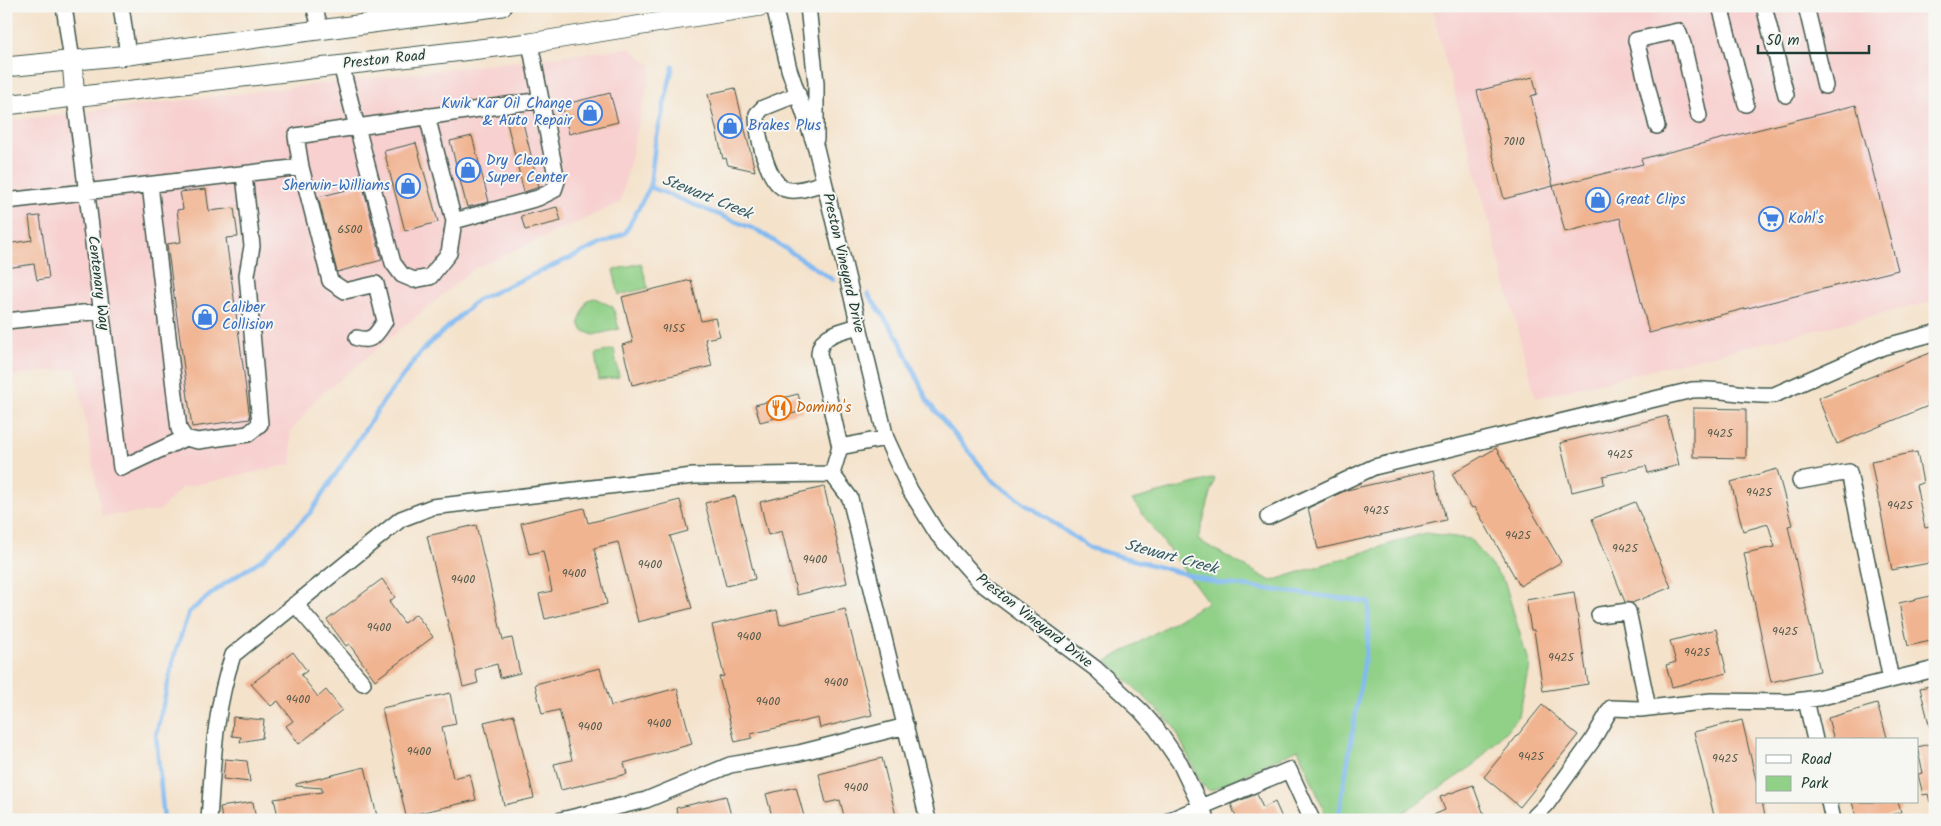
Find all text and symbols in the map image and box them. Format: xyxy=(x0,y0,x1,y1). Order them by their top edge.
scale bar xyxy=(1758,22,1870,54)
text: 50 m xyxy=(1766,29,1800,53)
street label: Preston Road xyxy=(342,44,427,76)
place label: Kwik Kar Oil Change & Auto Repair xyxy=(441,92,573,133)
shop icon: Kwik Kar Oil Change & Auto Repair xyxy=(577,100,603,126)
shop icon: Brakes Plus xyxy=(717,113,743,139)
place label: Brakes Plus xyxy=(748,114,822,138)
house number: 7010 xyxy=(1503,132,1525,151)
place label: Dry Clean Super Center xyxy=(486,149,568,190)
shop icon: Dry Clean Super Center xyxy=(455,157,481,183)
water label: Stewart Creek xyxy=(658,168,758,227)
shop icon: Sherwin-Williams xyxy=(395,173,421,199)
place label: Sherwin-Williams xyxy=(282,174,391,198)
shop icon: Great Clips xyxy=(1585,187,1611,213)
place label: Great Clips xyxy=(1616,188,1686,212)
street label: Preston Vineyard Drive xyxy=(815,191,871,336)
supermarket icon: Kohl's xyxy=(1758,206,1784,232)
place label: Kohl's xyxy=(1788,207,1825,231)
house number: 6500 xyxy=(337,220,363,239)
street label: Centenary Way xyxy=(80,234,116,333)
place label: Caliber Collision xyxy=(222,296,273,337)
shop icon: Caliber Collision xyxy=(192,304,218,330)
house number: 9155 xyxy=(663,319,687,338)
restaurant icon: Domino's xyxy=(766,395,792,421)
place label: Domino's xyxy=(796,396,852,420)
house number: 9425 xyxy=(1707,424,1734,443)
house number: 9425 xyxy=(1607,445,1634,464)
house number: 9425 xyxy=(1746,483,1773,502)
house number: 9425 xyxy=(1887,496,1914,515)
house number: 9425 xyxy=(1363,501,1390,520)
house number: 9425 xyxy=(1505,526,1532,545)
water label: Stewart Creek xyxy=(1122,533,1222,582)
house number: 9425 xyxy=(1612,539,1639,558)
house number: 9400 xyxy=(803,550,827,569)
house number: 9400 xyxy=(638,555,662,574)
house number: 9400 xyxy=(562,564,586,583)
street label: Preston Vineyard Drive xyxy=(970,568,1098,675)
house number: 9400 xyxy=(451,570,475,589)
house number: 9400 xyxy=(367,618,391,637)
house number: 9425 xyxy=(1772,622,1799,641)
house number: 9400 xyxy=(737,627,761,646)
house number: 9425 xyxy=(1684,643,1711,662)
house number: 9425 xyxy=(1548,648,1575,667)
house number: 9400 xyxy=(824,673,848,692)
house number: 9400 xyxy=(286,690,310,709)
house number: 9400 xyxy=(756,692,780,711)
house number: 9400 xyxy=(647,714,671,733)
house number: 9400 xyxy=(578,717,602,736)
legend xyxy=(1756,738,1918,804)
house number: 9400 xyxy=(407,742,431,761)
house number: 9425 xyxy=(1518,747,1545,766)
text: Road xyxy=(1801,748,1832,772)
house number: 9425 xyxy=(1712,749,1739,768)
text: Park xyxy=(1801,772,1829,796)
house number: 9400 xyxy=(844,778,868,797)

